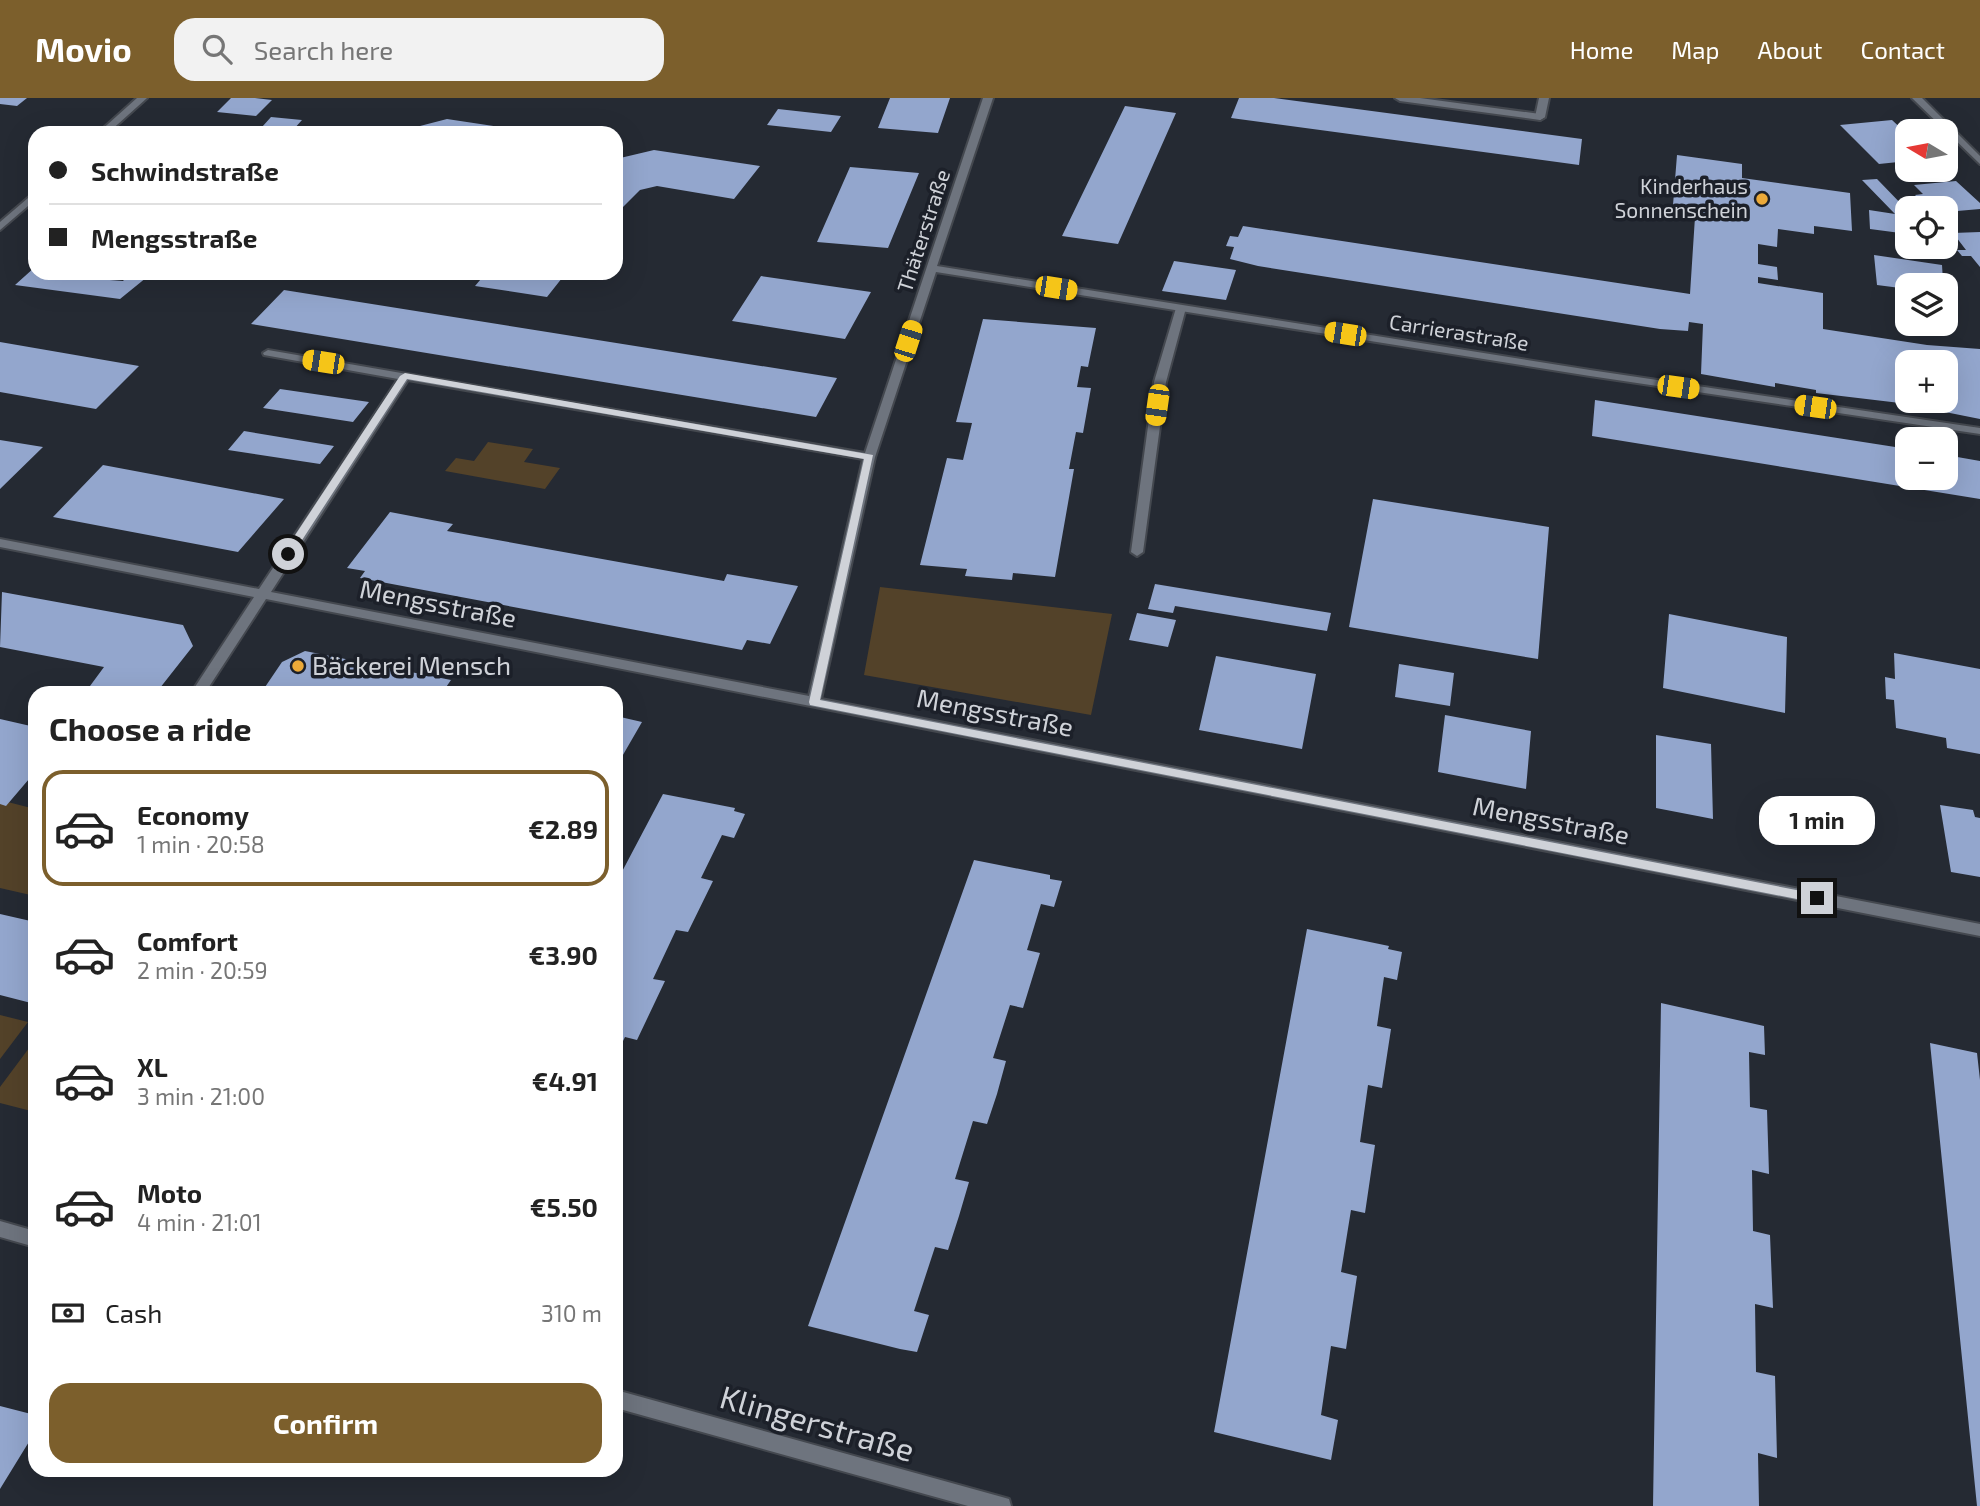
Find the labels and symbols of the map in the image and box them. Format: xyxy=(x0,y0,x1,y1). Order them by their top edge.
north arrow xyxy=(1895,119,1958,182)
street label: Thäterstraße xyxy=(891,166,954,295)
place label: Kinderhaus Sonnenschein xyxy=(1615,173,1748,222)
marker: Kinderhaus Sonnenschein xyxy=(1754,191,1770,207)
car xyxy=(1034,274,1079,302)
street label: Carrierastraße xyxy=(1388,308,1531,355)
car xyxy=(892,318,925,364)
car xyxy=(1323,320,1368,348)
car xyxy=(301,348,346,376)
car xyxy=(1656,374,1701,400)
car xyxy=(1144,383,1171,427)
car xyxy=(1793,394,1838,420)
route start xyxy=(272,538,304,570)
street label: Mengsstraße xyxy=(357,572,519,633)
place label: Bäckerei Mensch xyxy=(312,649,511,680)
marker: Bäckerei Mensch xyxy=(290,658,306,674)
street label: Mengsstraße xyxy=(914,681,1076,742)
street label: Mengsstraße xyxy=(1470,789,1632,850)
callout: 1 min xyxy=(1759,796,1875,846)
route end xyxy=(1801,882,1833,914)
street label: Klingerstraße xyxy=(716,1376,919,1468)

